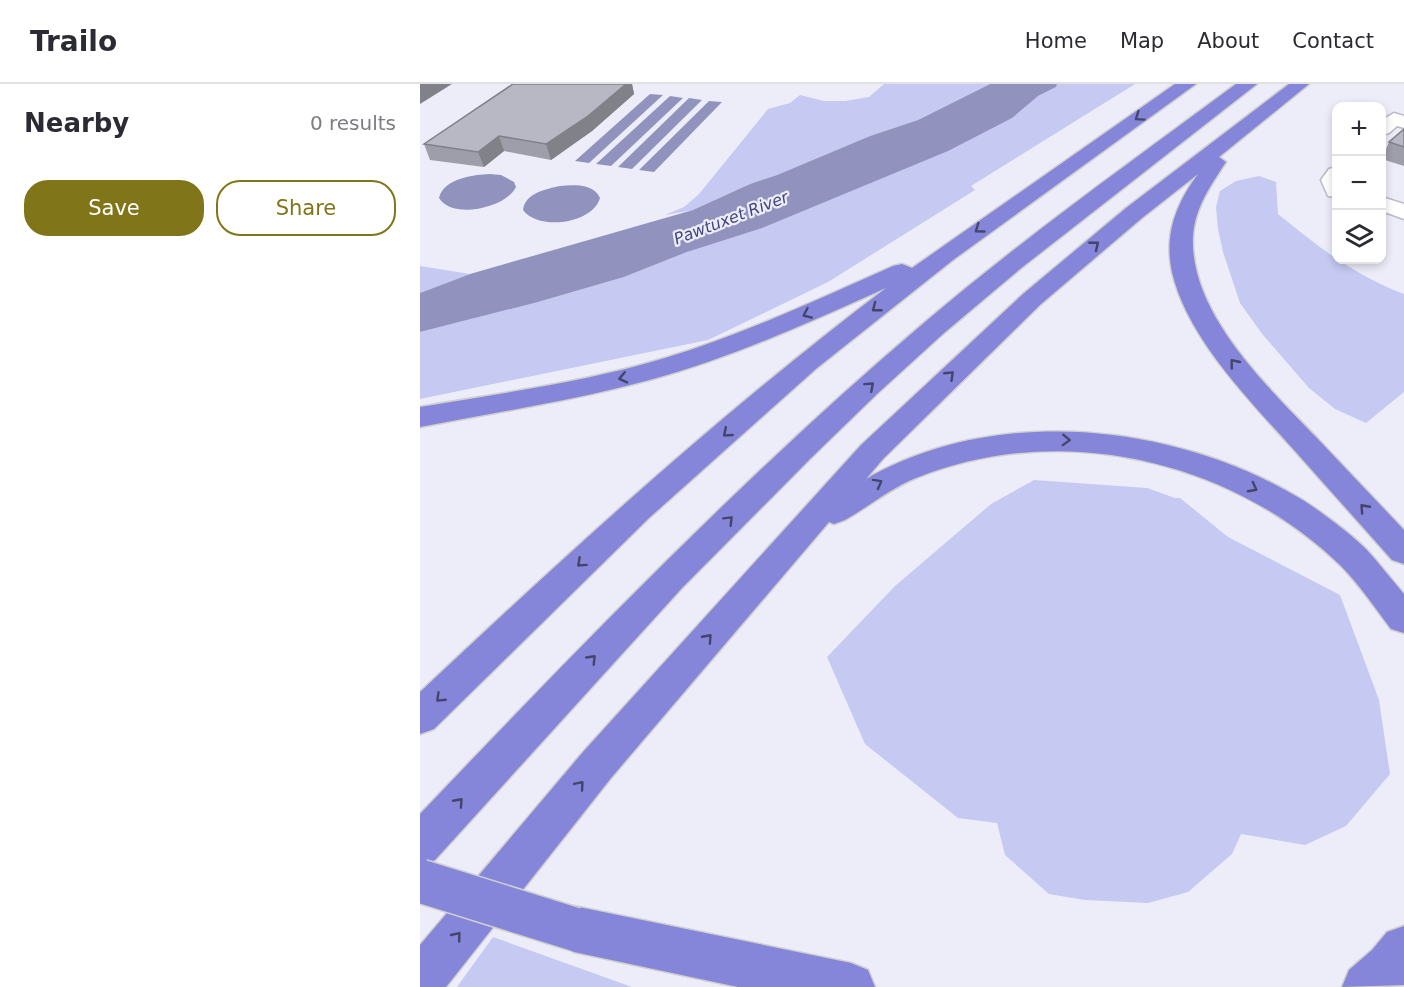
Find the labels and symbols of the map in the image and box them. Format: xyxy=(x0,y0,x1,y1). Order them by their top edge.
one-way arrow xyxy=(1135,110,1146,121)
water label: Pawtuxet River xyxy=(671,187,792,249)
one-way arrow xyxy=(975,222,986,233)
one-way arrow xyxy=(1089,241,1100,252)
one-way arrow xyxy=(872,300,883,311)
one-way arrow xyxy=(802,307,813,319)
one-way arrow xyxy=(1230,359,1241,370)
one-way arrow xyxy=(618,371,628,384)
one-way arrow xyxy=(943,371,954,382)
one-way arrow xyxy=(863,382,874,393)
one-way arrow xyxy=(723,426,734,437)
one-way arrow xyxy=(1062,433,1071,446)
one-way arrow xyxy=(872,478,882,490)
one-way arrow xyxy=(1247,481,1257,492)
one-way arrow xyxy=(1361,504,1372,515)
one-way arrow xyxy=(722,517,733,528)
one-way arrow xyxy=(578,556,588,567)
one-way arrow xyxy=(701,634,712,645)
one-way arrow xyxy=(585,655,596,665)
one-way arrow xyxy=(437,690,448,701)
one-way arrow xyxy=(573,781,584,792)
one-way arrow xyxy=(452,798,463,809)
one-way arrow xyxy=(449,932,460,943)

